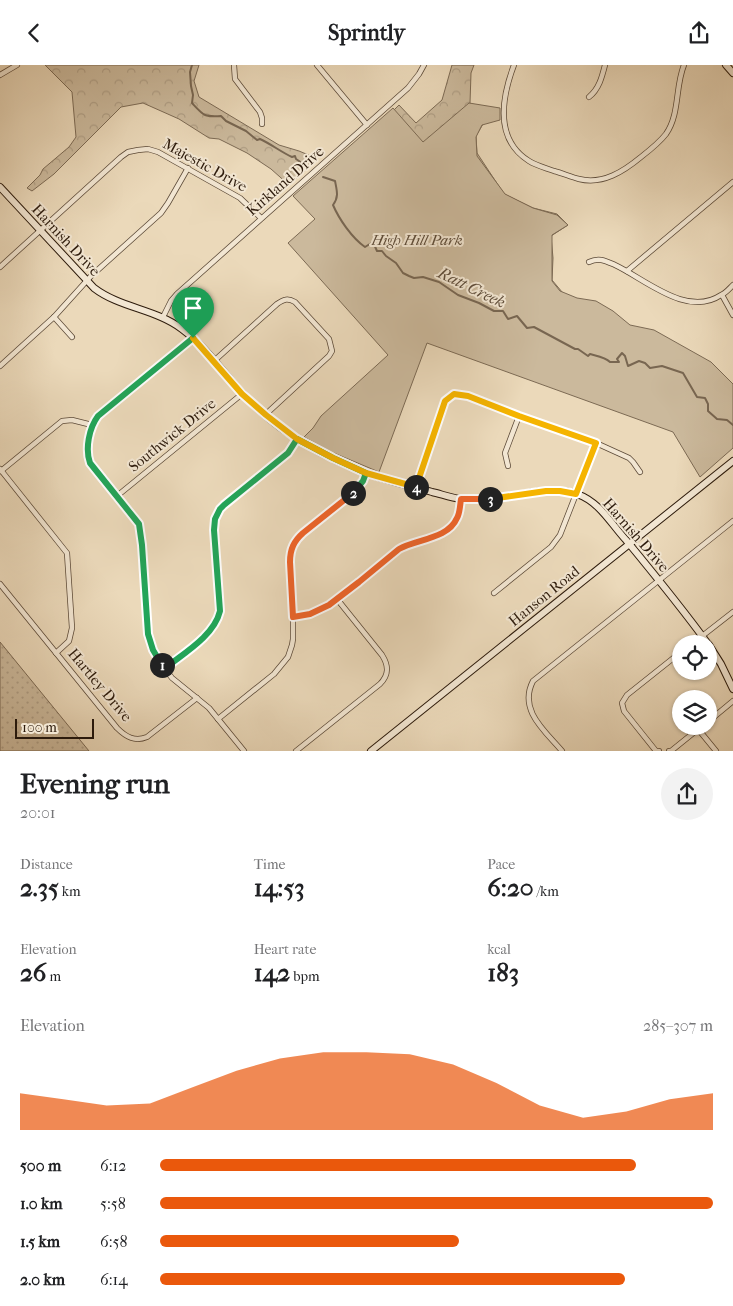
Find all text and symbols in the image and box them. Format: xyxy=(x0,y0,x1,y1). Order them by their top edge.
icon: back xyxy=(20,19,48,47)
icon: share xyxy=(685,19,713,47)
text: Sprintly xyxy=(328,20,405,46)
street label: Majestic Drive xyxy=(160,134,251,196)
street label: Kirkland Drive xyxy=(242,142,328,220)
street label: Harnish Drive xyxy=(28,200,104,280)
park label: High Hill Park xyxy=(370,231,463,249)
water label: Ratt Creek xyxy=(434,263,508,312)
pin xyxy=(172,287,214,338)
icon: arrive xyxy=(179,294,207,322)
street label: Southwick Drive xyxy=(125,394,220,476)
pin: 4 xyxy=(404,475,428,499)
text: 4 xyxy=(412,479,421,496)
pin: 2 xyxy=(340,481,366,505)
text: 2 xyxy=(350,485,357,502)
pin: 3 xyxy=(478,487,502,511)
text: 3 xyxy=(488,491,493,508)
street label: Harnish Drive xyxy=(599,494,673,576)
street label: Hanson Road xyxy=(505,561,584,630)
map controls xyxy=(672,635,717,735)
button: locate xyxy=(672,635,717,680)
street label: Hartley Drive xyxy=(64,645,136,726)
pin: 1 xyxy=(150,653,174,677)
text: 1 xyxy=(160,657,165,674)
button: layers xyxy=(672,690,717,735)
scale bar xyxy=(15,716,94,739)
text: 100 m xyxy=(22,719,57,736)
text: Evening run xyxy=(20,767,170,800)
button: share xyxy=(661,768,713,820)
text: 20:01 xyxy=(20,803,55,822)
text: Distance xyxy=(20,856,73,873)
text: Time xyxy=(254,856,285,873)
text: Pace xyxy=(487,856,515,873)
text: 2.35 xyxy=(20,873,59,902)
text: 14:53 xyxy=(254,873,304,902)
text: 6:20 xyxy=(487,873,534,902)
text: km xyxy=(59,883,81,900)
text: /km xyxy=(534,883,559,900)
text: Elevation xyxy=(20,941,77,958)
text: Heart rate xyxy=(254,941,316,958)
text: kcal xyxy=(487,941,511,958)
text: 26 xyxy=(20,958,46,987)
text: 142 xyxy=(254,958,290,987)
text: 183 xyxy=(487,958,519,987)
text: m xyxy=(46,968,61,985)
text: bpm xyxy=(290,968,320,985)
text: Elevation xyxy=(20,1016,85,1035)
text: 285–307 m xyxy=(643,1016,713,1035)
text: 500 m xyxy=(20,1156,61,1175)
text: 6:12 xyxy=(100,1156,126,1175)
text: 1.0 km xyxy=(20,1194,63,1213)
text: 5:58 xyxy=(100,1194,126,1213)
text: 1.5 km xyxy=(20,1232,60,1251)
text: 6:58 xyxy=(100,1232,128,1251)
text: 2.0 km xyxy=(20,1270,65,1289)
text: 6:14 xyxy=(100,1270,128,1289)

